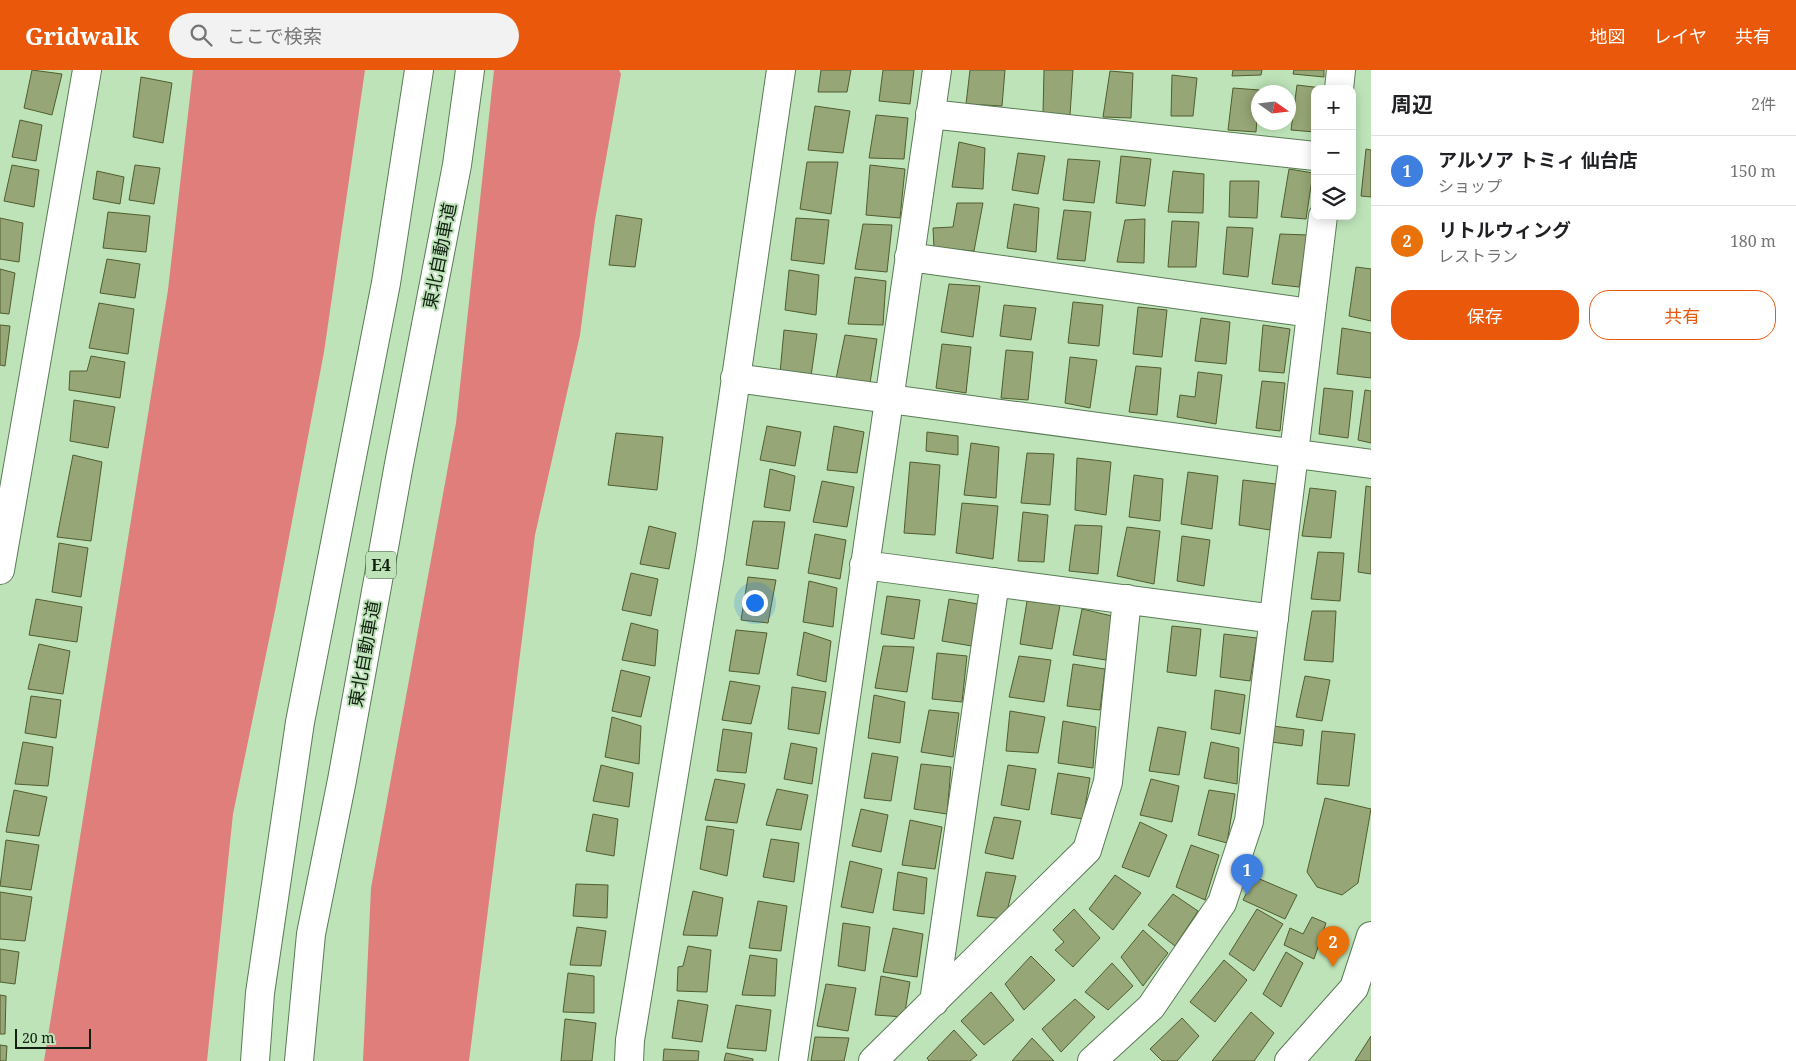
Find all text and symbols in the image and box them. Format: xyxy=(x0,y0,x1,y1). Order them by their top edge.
search box xyxy=(169,13,519,58)
text: Gridwalk xyxy=(25,19,139,52)
icon: search xyxy=(187,21,215,49)
text: ここで検索 xyxy=(227,23,322,49)
text: 地図 xyxy=(1590,24,1626,48)
text: レイヤ xyxy=(1654,24,1707,48)
text: 共有 xyxy=(1735,24,1771,48)
north arrow xyxy=(1251,85,1296,130)
map controls xyxy=(1311,85,1356,220)
button: + xyxy=(1311,85,1356,130)
text: 周辺 xyxy=(1391,90,1433,118)
text: 2件 xyxy=(1751,93,1776,115)
button: − xyxy=(1311,130,1356,175)
text: アルソア トミィ 仙台店 xyxy=(1438,147,1638,173)
text: 1 xyxy=(1402,160,1412,182)
text: 150 m xyxy=(1730,160,1776,182)
button: layers xyxy=(1311,175,1356,220)
text: ショップ xyxy=(1438,175,1502,197)
street label: 東北自動車道 xyxy=(417,201,461,311)
text: リトルウィング xyxy=(1438,217,1571,243)
text: 2 xyxy=(1402,230,1412,252)
text: 180 m xyxy=(1730,230,1776,252)
text: レストラン xyxy=(1438,245,1518,267)
button: 保存 xyxy=(1391,290,1579,340)
button: 共有 xyxy=(1589,290,1776,340)
road number: E4 xyxy=(366,552,396,578)
your location xyxy=(742,590,768,616)
street label: 東北自動車道 xyxy=(343,599,385,709)
pin: 1 xyxy=(1231,854,1263,895)
pin: 2 xyxy=(1317,926,1349,967)
scale bar xyxy=(15,1026,91,1049)
text: 20 m xyxy=(22,1028,55,1047)

